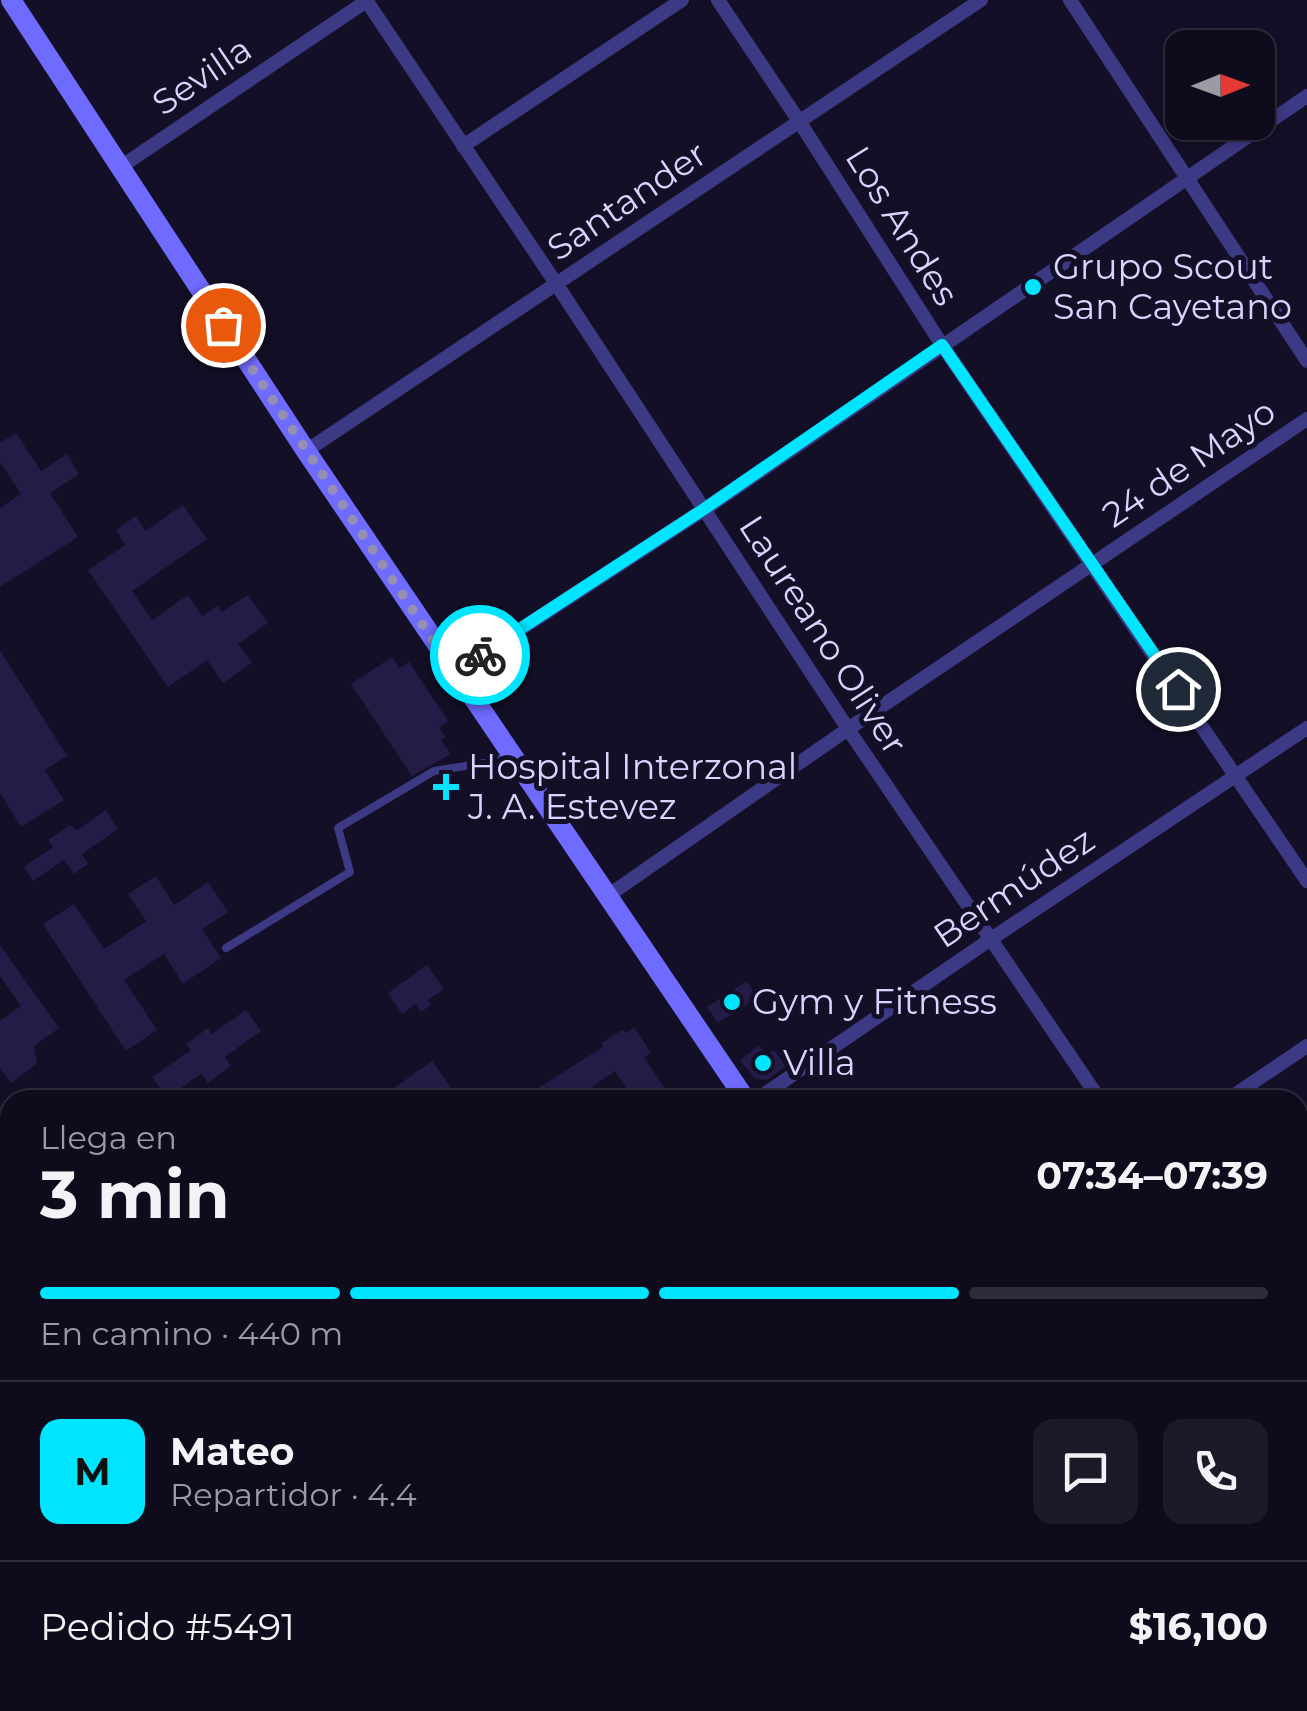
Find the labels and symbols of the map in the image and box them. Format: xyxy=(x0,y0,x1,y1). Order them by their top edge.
street label: Sevilla xyxy=(144,27,259,124)
north arrow xyxy=(1165,30,1275,140)
street label: Santander xyxy=(539,132,714,269)
street label: Los Andes xyxy=(837,138,968,313)
place label: Grupo Scout San Cayetano xyxy=(1053,245,1292,328)
marker: Grupo Scout San Cayetano xyxy=(1022,276,1044,298)
pin xyxy=(181,283,266,368)
street label: 24 de Mayo xyxy=(1094,389,1283,536)
street label: Laureano Oliver xyxy=(730,507,917,762)
courier xyxy=(430,605,530,705)
pin xyxy=(1136,647,1221,732)
place label: Hospital Interzonal J. A. Estevez xyxy=(467,745,797,828)
marker: Hospital Interzonal J. A. Estevez xyxy=(433,774,459,800)
street label: Bermúdez xyxy=(925,818,1102,957)
place label: Gym y Fitness xyxy=(752,980,997,1023)
marker: Gym y Fitness xyxy=(721,991,743,1013)
place label: Villa xyxy=(783,1041,856,1084)
marker: Villa xyxy=(752,1052,774,1074)

